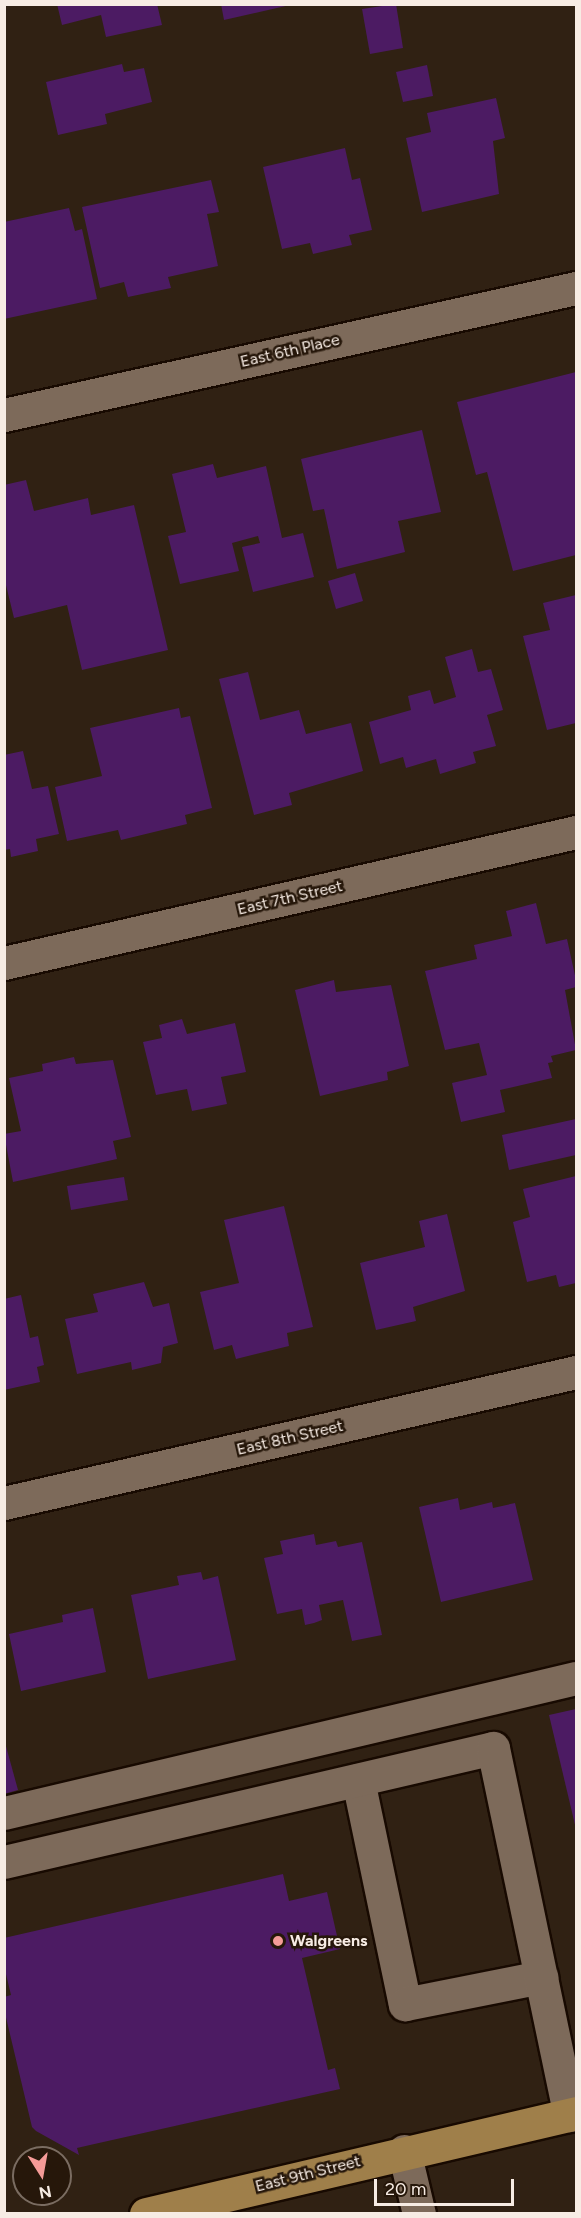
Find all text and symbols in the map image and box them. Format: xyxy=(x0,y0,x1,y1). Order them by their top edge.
street label: East 6th Place xyxy=(238,330,342,372)
street label: East 7th Street xyxy=(236,877,344,919)
street label: East 8th Street xyxy=(235,1416,345,1460)
place label: Walgreens xyxy=(290,1931,367,1951)
marker: Walgreens xyxy=(271,1934,285,1948)
north arrow xyxy=(12,2146,72,2206)
street label: East 9th Street xyxy=(253,2152,363,2196)
scale bar xyxy=(377,2167,516,2205)
text: 20 m xyxy=(385,2178,426,2200)
text: N xyxy=(37,2182,53,2203)

